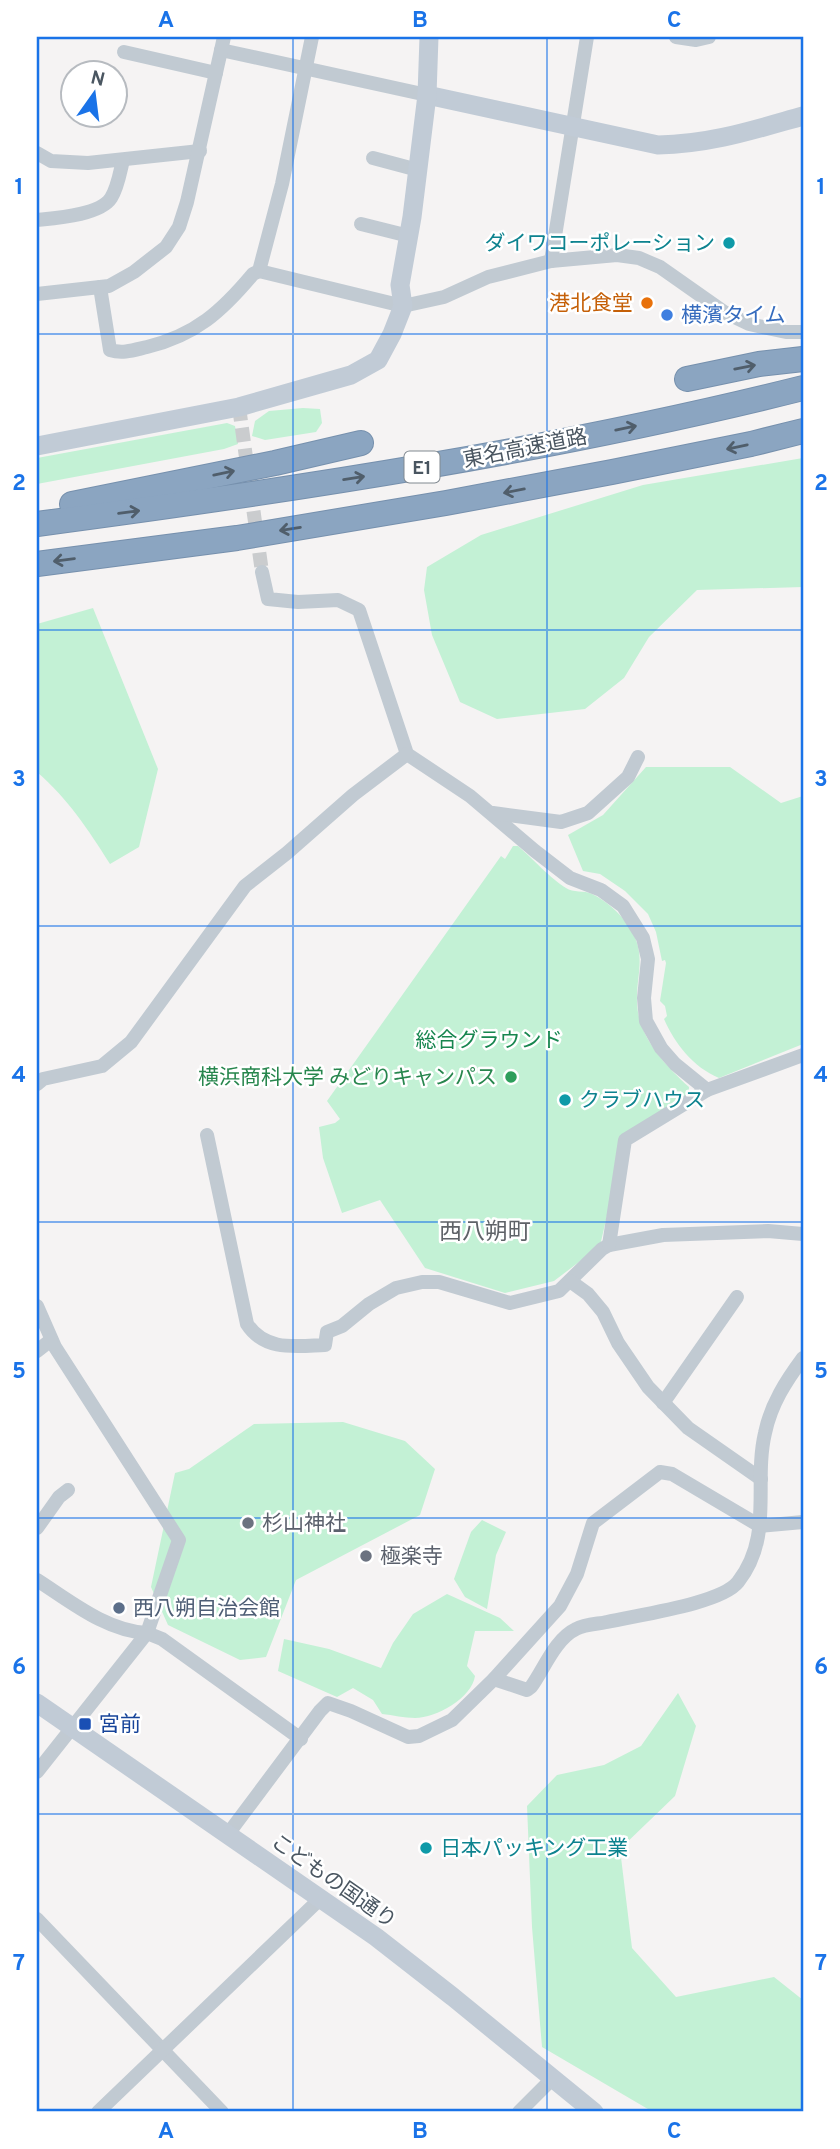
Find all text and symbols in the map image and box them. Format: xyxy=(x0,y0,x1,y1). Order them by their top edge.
text: A xyxy=(158,7,174,36)
text: B xyxy=(412,7,428,36)
text: C xyxy=(667,7,681,36)
north arrow xyxy=(60,60,130,130)
text: N xyxy=(88,66,107,93)
text: 1 xyxy=(14,174,24,203)
text: 1 xyxy=(816,174,826,203)
place label: ダイワコーポレーション xyxy=(484,231,715,258)
marker: ダイワコーポレーション xyxy=(721,235,737,251)
place label: 港北食堂 xyxy=(549,291,633,318)
marker: 港北食堂 xyxy=(639,295,655,311)
place label: 横濱タイム xyxy=(681,303,786,330)
marker: 横濱タイム xyxy=(659,307,675,323)
one-way arrow xyxy=(733,359,756,373)
one-way arrow xyxy=(614,421,637,435)
street label: 東名高速道路 xyxy=(461,424,590,475)
one-way arrow xyxy=(726,440,749,454)
road number: E1 xyxy=(404,452,440,482)
one-way arrow xyxy=(212,466,235,480)
text: 2 xyxy=(12,470,26,499)
text: 2 xyxy=(814,470,828,499)
one-way arrow xyxy=(342,471,365,484)
one-way arrow xyxy=(503,485,526,498)
one-way arrow xyxy=(117,505,140,518)
one-way arrow xyxy=(279,523,301,536)
one-way arrow xyxy=(53,554,76,567)
text: 3 xyxy=(12,766,26,795)
text: 3 xyxy=(814,766,828,795)
park label: 総合グラウンド xyxy=(416,1028,563,1055)
text: 4 xyxy=(12,1062,26,1091)
text: 4 xyxy=(814,1062,828,1091)
place label: 横浜商科大学 みどりキャンパス xyxy=(198,1065,497,1092)
marker: 横浜商科大学 みどりキャンパス xyxy=(503,1069,519,1085)
place label: クラブハウス xyxy=(579,1088,705,1115)
marker: クラブハウス xyxy=(557,1092,573,1108)
district label: 西八朔町 xyxy=(439,1219,531,1248)
text: 5 xyxy=(12,1358,26,1387)
text: 5 xyxy=(814,1358,828,1387)
place label: 杉山神社 xyxy=(262,1511,346,1538)
marker: 杉山神社 xyxy=(240,1515,256,1531)
place label: 極楽寺 xyxy=(380,1544,443,1571)
marker: 極楽寺 xyxy=(358,1548,374,1564)
place label: 西八朔自治会館 xyxy=(133,1596,280,1623)
marker: 西八朔自治会館 xyxy=(111,1600,127,1616)
text: 6 xyxy=(12,1654,26,1683)
text: 6 xyxy=(814,1654,828,1683)
place label: 宮前 xyxy=(99,1712,141,1739)
marker: 宮前 xyxy=(77,1716,93,1732)
street label: こどもの国通り xyxy=(265,1829,401,1935)
place label: 日本パッキング工業 xyxy=(440,1836,628,1863)
marker: 日本パッキング工業 xyxy=(418,1840,434,1856)
text: 7 xyxy=(13,1950,25,1979)
text: 7 xyxy=(815,1950,827,1979)
text: A xyxy=(158,2118,174,2147)
text: B xyxy=(412,2118,428,2147)
text: C xyxy=(667,2118,681,2147)

